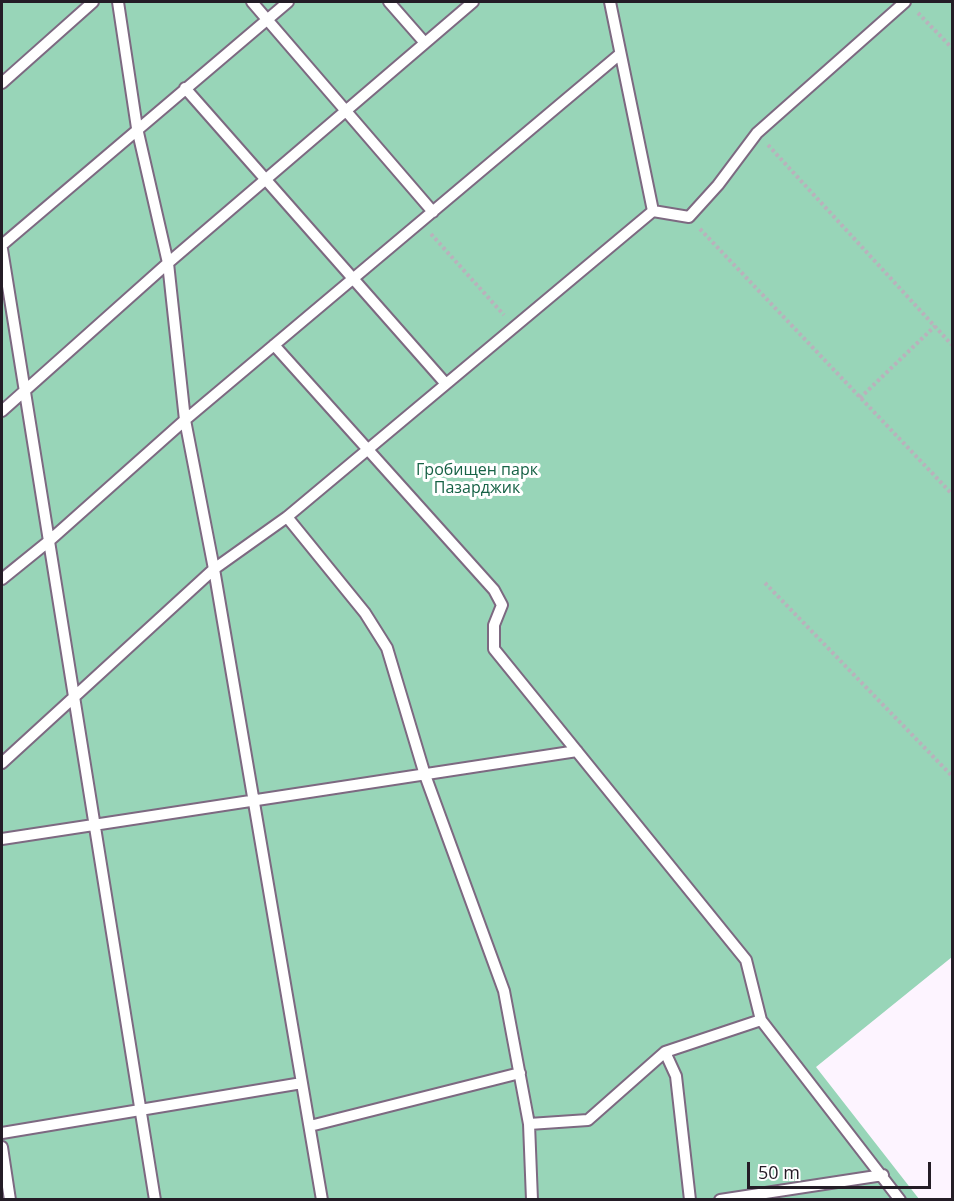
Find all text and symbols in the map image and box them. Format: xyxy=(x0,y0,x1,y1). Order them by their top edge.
park label: Гробищен парк Пазарджик xyxy=(416,460,538,498)
scale bar xyxy=(750,1150,934,1188)
text: 50 m xyxy=(758,1160,800,1184)

